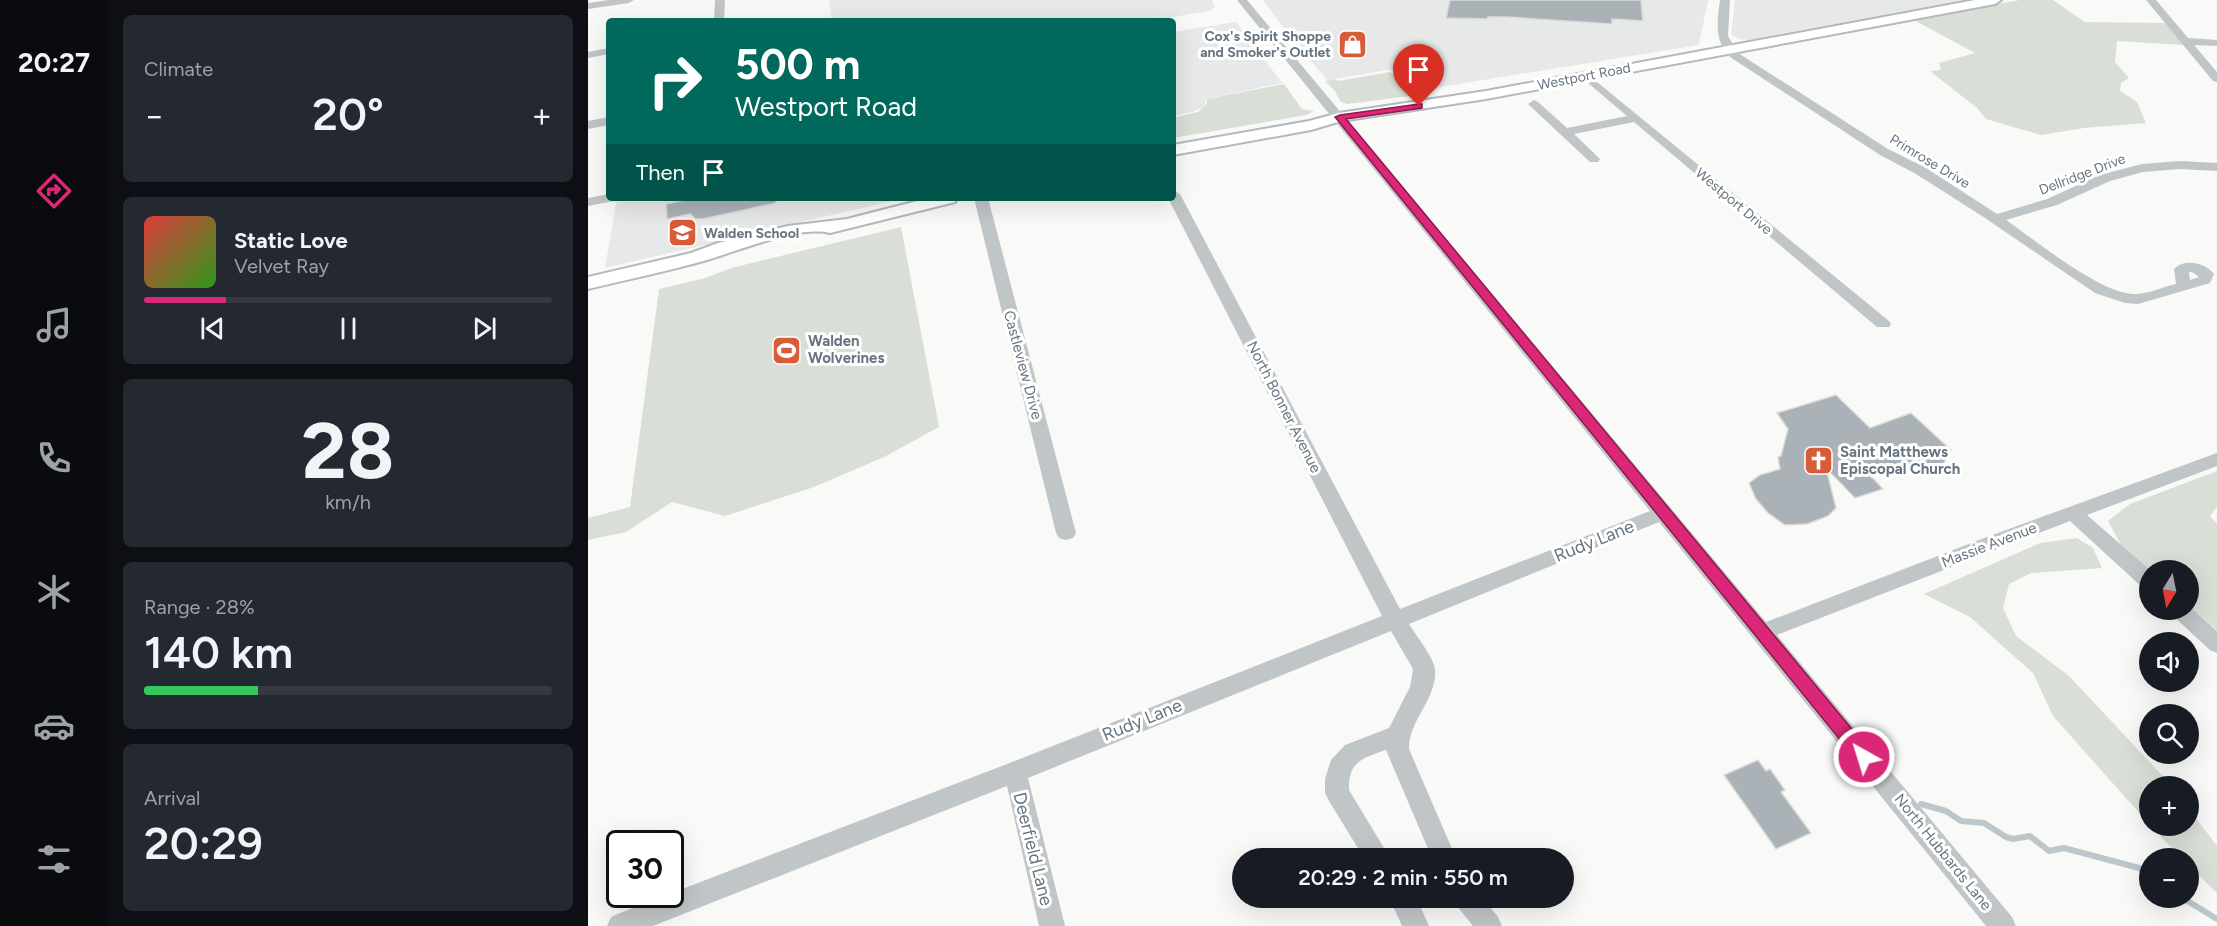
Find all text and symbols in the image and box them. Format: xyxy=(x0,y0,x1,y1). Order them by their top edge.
place label: Cox's Spirit Shoppe and Smoker's Outlet xyxy=(1200,28,1331,61)
shop icon: Cox's Spirit Shoppe and Smoker's Outlet xyxy=(1336,28,1368,60)
text: 500 m xyxy=(735,39,860,90)
icon: right xyxy=(636,42,714,120)
pin xyxy=(1393,44,1444,106)
text: 20:27 xyxy=(18,46,90,79)
icon: arrive xyxy=(1402,53,1435,86)
text: Climate xyxy=(144,57,213,81)
street label: Westport Road xyxy=(1536,59,1632,94)
text: 20° xyxy=(312,87,384,141)
text: Westport Road xyxy=(735,90,917,123)
text: − xyxy=(144,96,165,135)
text: + xyxy=(531,96,552,135)
street label: Primrose Drive xyxy=(1886,131,1973,192)
street label: Dellridge Drive xyxy=(2037,150,2128,199)
icon: arrive xyxy=(697,156,730,189)
text: Then xyxy=(636,159,685,186)
street label: Westport Drive xyxy=(1692,164,1776,239)
icon: directions xyxy=(33,170,75,212)
school or university icon: Walden School xyxy=(667,217,699,249)
place label: Walden School xyxy=(704,225,799,242)
text: Static Love xyxy=(234,227,348,254)
text: Velvet Ray xyxy=(234,254,329,278)
icon: music xyxy=(33,304,75,346)
street label: Castleview Drive xyxy=(1000,309,1046,421)
icon: previous xyxy=(196,312,229,345)
icon: pause xyxy=(332,312,365,345)
icon: next xyxy=(468,312,501,345)
place label: Walden Wolverines xyxy=(808,332,884,367)
sports icon: Walden Wolverines xyxy=(771,334,803,366)
street label: North Bonner Avenue xyxy=(1243,338,1325,476)
text: 28 xyxy=(302,404,394,498)
icon: phone xyxy=(33,437,75,479)
place label: Saint Matthews Episcopal Church xyxy=(1840,443,1960,478)
church icon: Saint Matthews Episcopal Church xyxy=(1803,445,1835,477)
text: km/h xyxy=(325,490,371,514)
street label: Rudy Lane xyxy=(1551,515,1637,567)
street label: Massie Avenue xyxy=(1939,519,2039,571)
north arrow xyxy=(2139,560,2199,620)
map controls xyxy=(2139,560,2199,908)
icon: climate xyxy=(33,571,75,613)
text: Range · 28% xyxy=(144,595,255,619)
text: 140 km xyxy=(144,625,293,679)
button: sound xyxy=(2139,632,2199,692)
street label: Rudy Lane xyxy=(1099,694,1185,746)
button: search xyxy=(2139,704,2199,764)
icon: car xyxy=(33,705,75,747)
position arrow xyxy=(1832,725,1896,789)
button: + xyxy=(2139,776,2199,836)
text: Arrival xyxy=(144,786,200,810)
street label: Deerfield Lane xyxy=(1008,790,1058,908)
street label: North Hubbards Lane xyxy=(1891,790,1995,914)
text: 20:29 xyxy=(144,816,263,870)
speed limit sign: 30 xyxy=(606,830,684,908)
icon: filters xyxy=(33,838,75,880)
button: − xyxy=(2139,848,2199,908)
text: 20:29 · 2 min · 550 m xyxy=(1298,864,1508,891)

